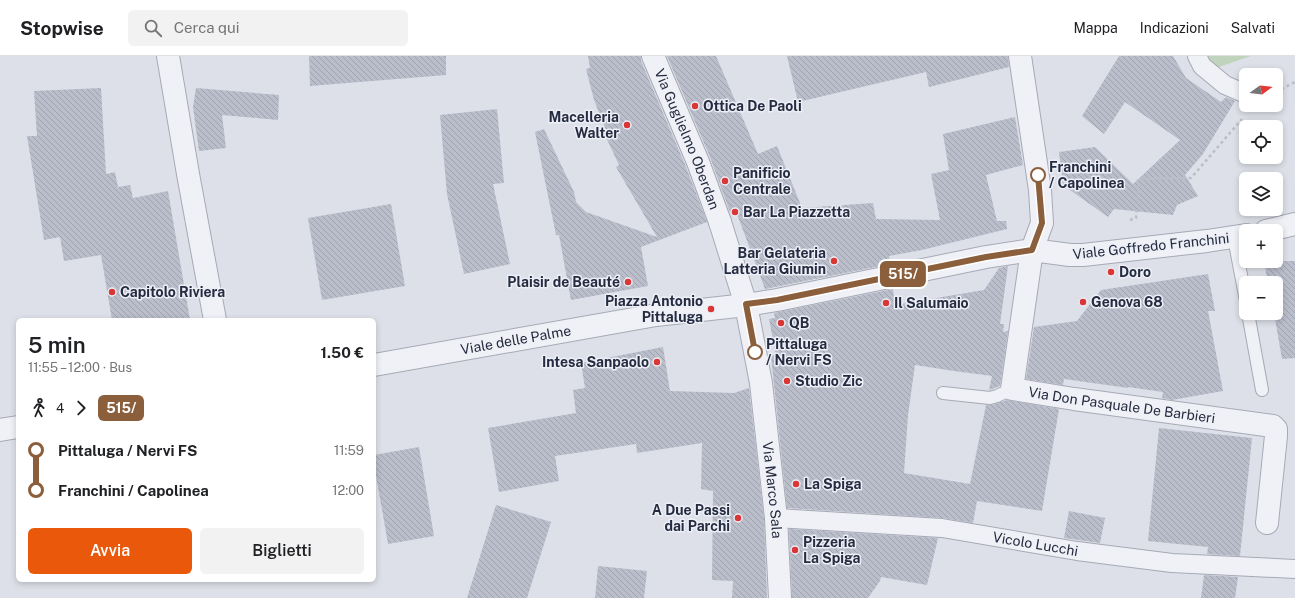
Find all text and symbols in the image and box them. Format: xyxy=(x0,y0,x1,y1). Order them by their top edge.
search box xyxy=(128,10,408,46)
text: Stopwise xyxy=(20,17,104,39)
icon: search xyxy=(142,17,164,39)
text: Cerca qui xyxy=(174,19,240,36)
text: Mappa xyxy=(1073,20,1118,36)
text: Indicazioni xyxy=(1140,20,1209,36)
text: Salvati xyxy=(1231,20,1275,36)
street label: Via Guglielmo Oberdan xyxy=(651,67,723,212)
north arrow xyxy=(1239,68,1283,112)
map controls xyxy=(1239,68,1283,320)
place label: Ottica De Paoli xyxy=(703,98,802,114)
marker: Ottica De Paoli xyxy=(690,101,700,111)
place label: Macelleria Walter xyxy=(548,109,619,141)
marker: Macelleria Walter xyxy=(622,120,632,130)
button: locate xyxy=(1239,120,1283,164)
place label: Franchini / Capolinea xyxy=(1049,159,1124,191)
place label: Panificio Centrale xyxy=(733,165,791,197)
marker: Franchini / Capolinea xyxy=(1030,167,1046,183)
button: layers xyxy=(1239,172,1283,216)
marker: Panificio Centrale xyxy=(720,176,730,186)
place label: Bar La Piazzetta xyxy=(743,204,850,220)
marker: Bar La Piazzetta xyxy=(730,207,740,217)
button: + xyxy=(1239,224,1283,268)
street label: Viale Goffredo Franchini xyxy=(1072,230,1230,262)
place label: Bar Gelateria Latteria Giumin xyxy=(723,245,826,277)
marker: Bar Gelateria Latteria Giumin xyxy=(829,256,839,266)
line badge: 515/ xyxy=(875,261,931,287)
place label: Doro xyxy=(1119,264,1151,280)
text: 515/ xyxy=(888,266,918,282)
marker: Doro xyxy=(1106,267,1116,277)
place label: Plaisir de Beauté xyxy=(507,274,620,290)
button: − xyxy=(1239,276,1283,320)
marker: Plaisir de Beauté xyxy=(623,277,633,287)
place label: Capitolo Riviera xyxy=(120,284,225,300)
marker: Capitolo Riviera xyxy=(107,287,117,297)
place label: Piazza Antonio Pittaluga xyxy=(605,293,703,325)
place label: Genova 68 xyxy=(1091,294,1163,310)
place label: Il Salumaio xyxy=(894,295,969,311)
marker: Genova 68 xyxy=(1078,297,1088,307)
marker: Il Salumaio xyxy=(881,298,891,308)
marker: Piazza Antonio Pittaluga xyxy=(706,304,716,314)
place label: QB xyxy=(789,315,809,331)
marker: QB xyxy=(776,318,786,328)
street label: Viale delle Palme xyxy=(459,322,572,358)
text: 5 min xyxy=(28,332,86,358)
place label: Pittaluga / Nervi FS xyxy=(766,336,832,368)
text: 1.50 € xyxy=(321,344,364,361)
marker: Pittaluga / Nervi FS xyxy=(747,344,763,360)
place label: Intesa Sanpaolo xyxy=(542,354,649,370)
marker: Intesa Sanpaolo xyxy=(652,357,662,367)
text: 11:55 – 12:00 · Bus xyxy=(28,360,132,375)
place label: Studio Zic xyxy=(795,373,863,389)
marker: Studio Zic xyxy=(782,376,792,386)
street label: Via Don Pasquale De Barbieri xyxy=(1027,384,1216,426)
icon: walk xyxy=(28,397,50,419)
icon: forward xyxy=(70,397,92,419)
text: 515/ xyxy=(106,400,136,416)
text: 4 xyxy=(56,401,64,416)
street label: Via Marco Sala xyxy=(760,441,785,539)
text: Pittaluga / Nervi FS xyxy=(58,442,197,459)
text: 11:59 xyxy=(334,443,364,458)
place label: La Spiga xyxy=(804,476,862,492)
marker: La Spiga xyxy=(791,479,801,489)
text: Franchini / Capolinea xyxy=(58,482,209,499)
text: 12:00 xyxy=(332,483,364,498)
place label: A Due Passi dai Parchi xyxy=(652,502,730,534)
marker: A Due Passi dai Parchi xyxy=(733,513,743,523)
button: Avvia xyxy=(28,528,192,574)
button: Biglietti xyxy=(200,528,364,574)
street label: Vicolo Lucchi xyxy=(991,529,1079,559)
place label: Pizzeria La Spiga xyxy=(803,534,861,566)
marker: Pizzeria La Spiga xyxy=(790,545,800,555)

